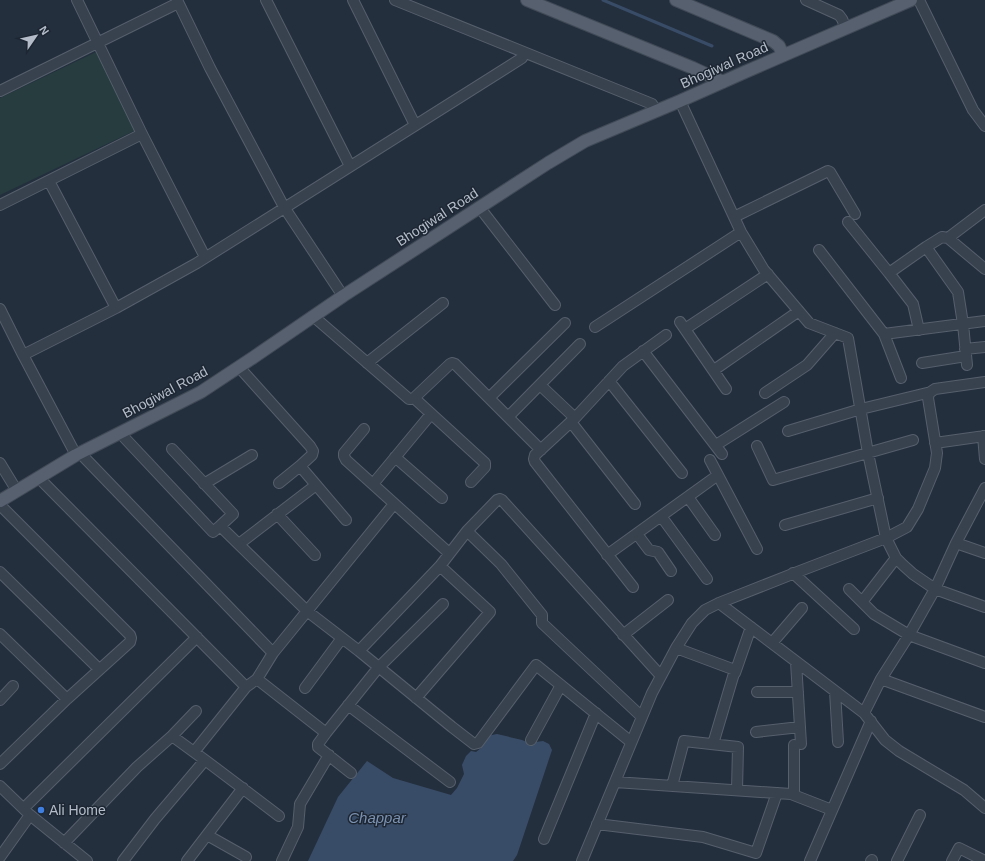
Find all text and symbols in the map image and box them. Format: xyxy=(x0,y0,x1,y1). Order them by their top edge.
north arrow xyxy=(16,16,56,56)
text: N xyxy=(37,24,52,37)
street label: Bhogiwal Road xyxy=(678,39,770,91)
street label: Bhogiwal Road xyxy=(393,185,481,249)
street label: Bhogiwal Road xyxy=(120,363,210,421)
place label: Ali Home xyxy=(49,802,106,818)
marker: Ali Home xyxy=(36,805,46,815)
water label: Chappar xyxy=(348,809,407,826)

